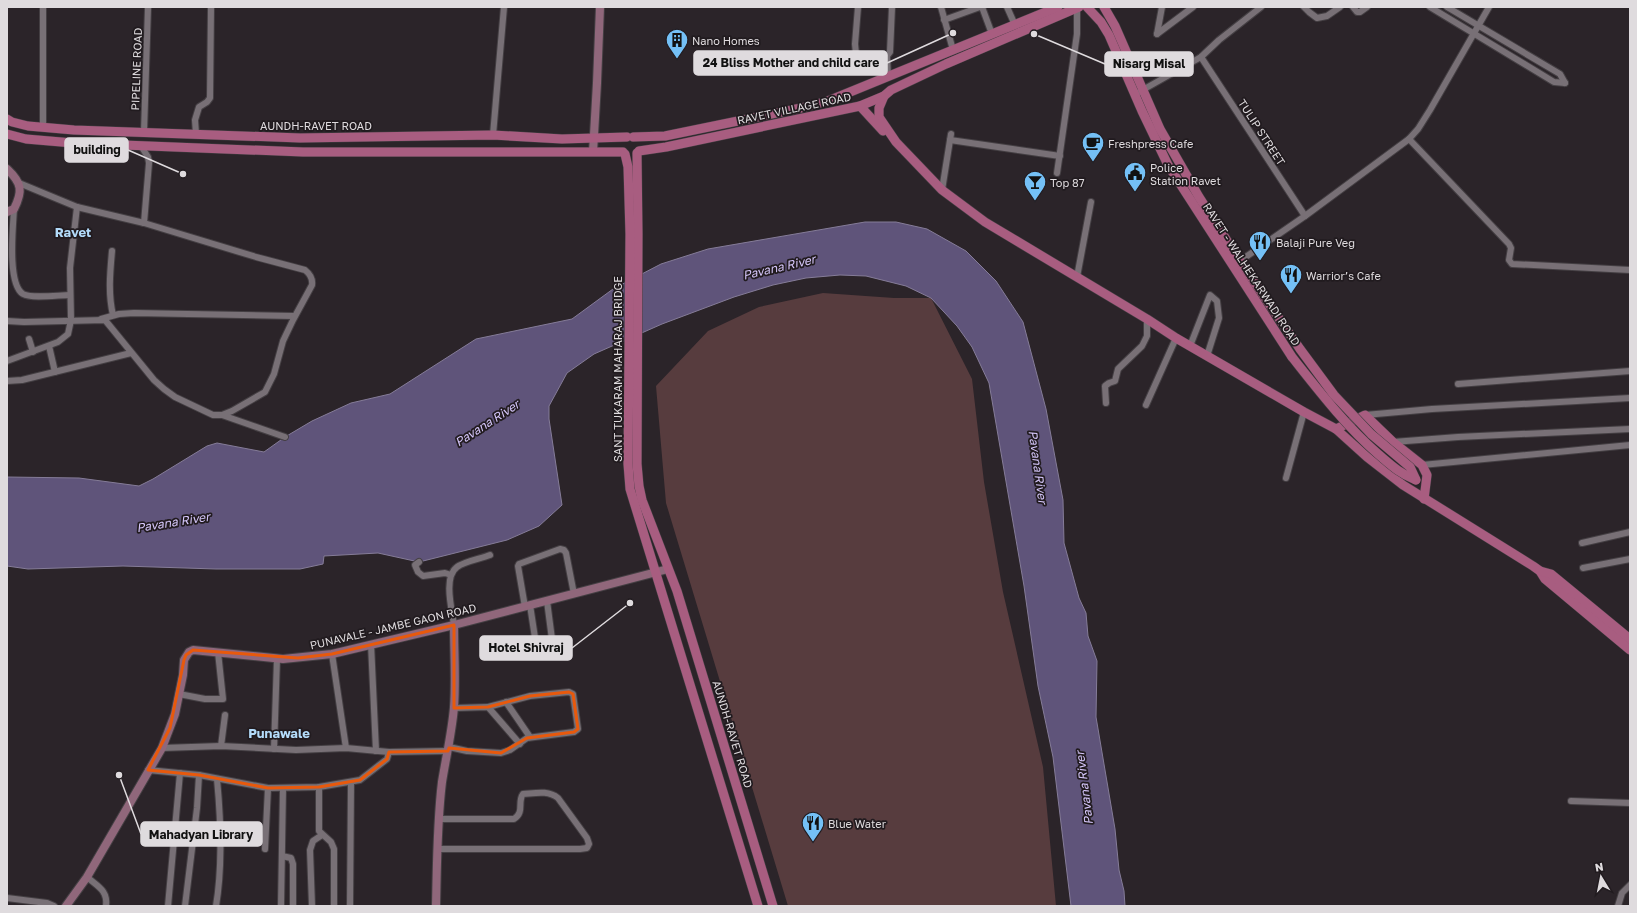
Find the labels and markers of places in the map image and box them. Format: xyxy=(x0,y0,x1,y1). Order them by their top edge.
building icon: Nano Homes xyxy=(664,27,690,60)
place label: Nano Homes xyxy=(692,34,760,47)
callout: 24 Bliss Mother and child care xyxy=(694,51,887,75)
callout: Nisarg Misal xyxy=(1105,52,1193,76)
cafe icon: Freshpress Cafe xyxy=(1080,130,1106,163)
place label: Freshpress Cafe xyxy=(1108,137,1193,150)
callout: building xyxy=(65,138,128,162)
public building icon: Police Station Ravet xyxy=(1122,160,1148,193)
place label: Police Station Ravet xyxy=(1150,161,1221,187)
bar icon: Top 87 xyxy=(1022,169,1048,202)
place label: Top 87 xyxy=(1050,176,1085,189)
restaurant icon: Balaji Pure Veg xyxy=(1247,229,1273,262)
place label: Balaji Pure Veg xyxy=(1276,236,1355,249)
restaurant icon: Warrior’s Cafe xyxy=(1278,262,1304,295)
place label: Warrior’s Cafe xyxy=(1306,269,1381,282)
callout: Hotel Shivraj xyxy=(480,636,572,660)
restaurant icon: Blue Water xyxy=(800,810,826,843)
place label: Blue Water xyxy=(828,817,887,830)
callout: Mahadyan Library xyxy=(141,822,262,846)

